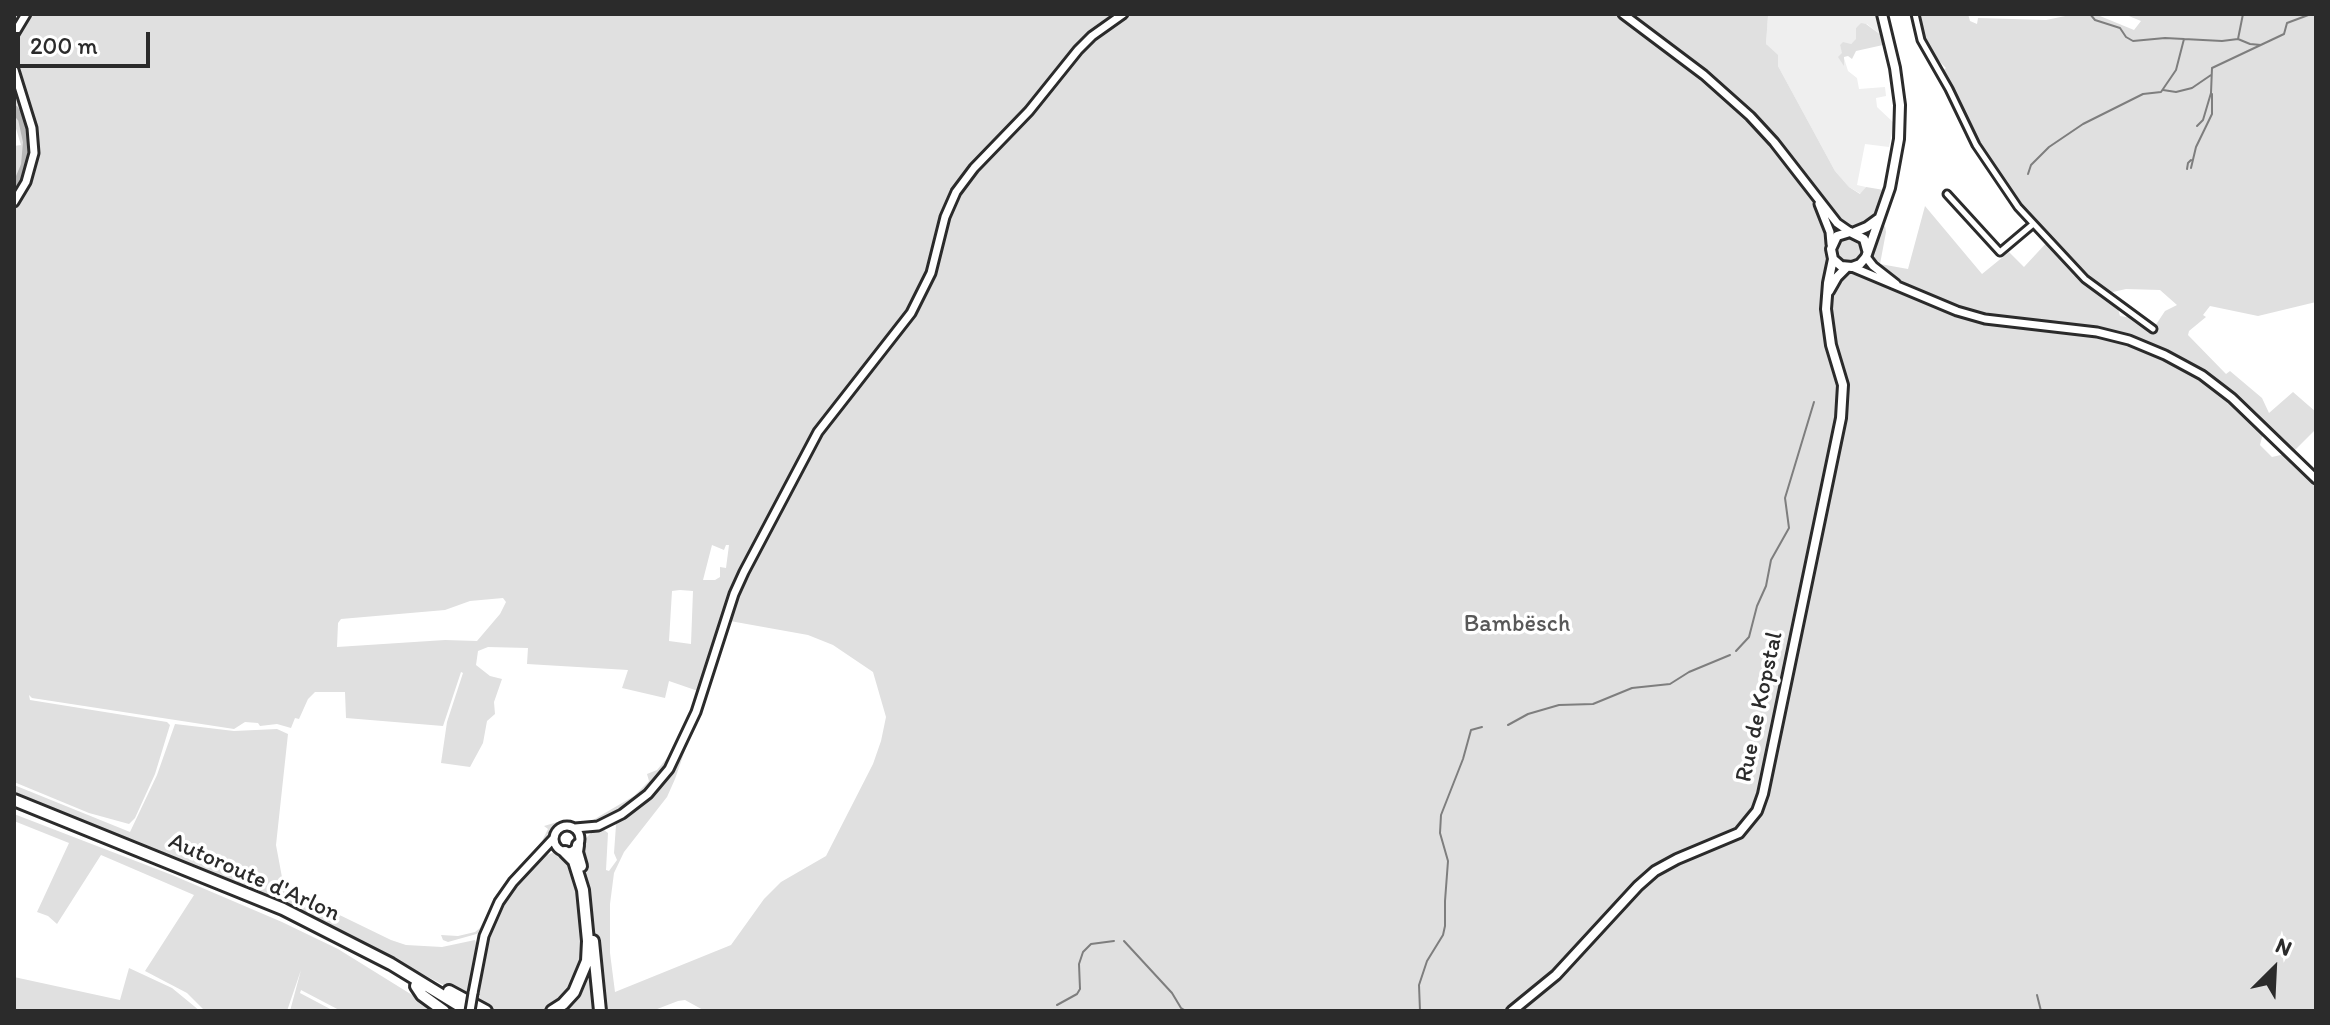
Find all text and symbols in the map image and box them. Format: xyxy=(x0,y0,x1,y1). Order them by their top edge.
scale bar xyxy=(20,16,154,66)
text: 200 m xyxy=(30,31,98,60)
park label: Bambësch xyxy=(1464,611,1570,639)
street label: Rue de Kopstal xyxy=(1730,629,1790,785)
street label: Autoroute d'Arlon xyxy=(164,827,344,929)
north arrow xyxy=(2234,929,2314,1009)
text: N xyxy=(2272,931,2296,962)

